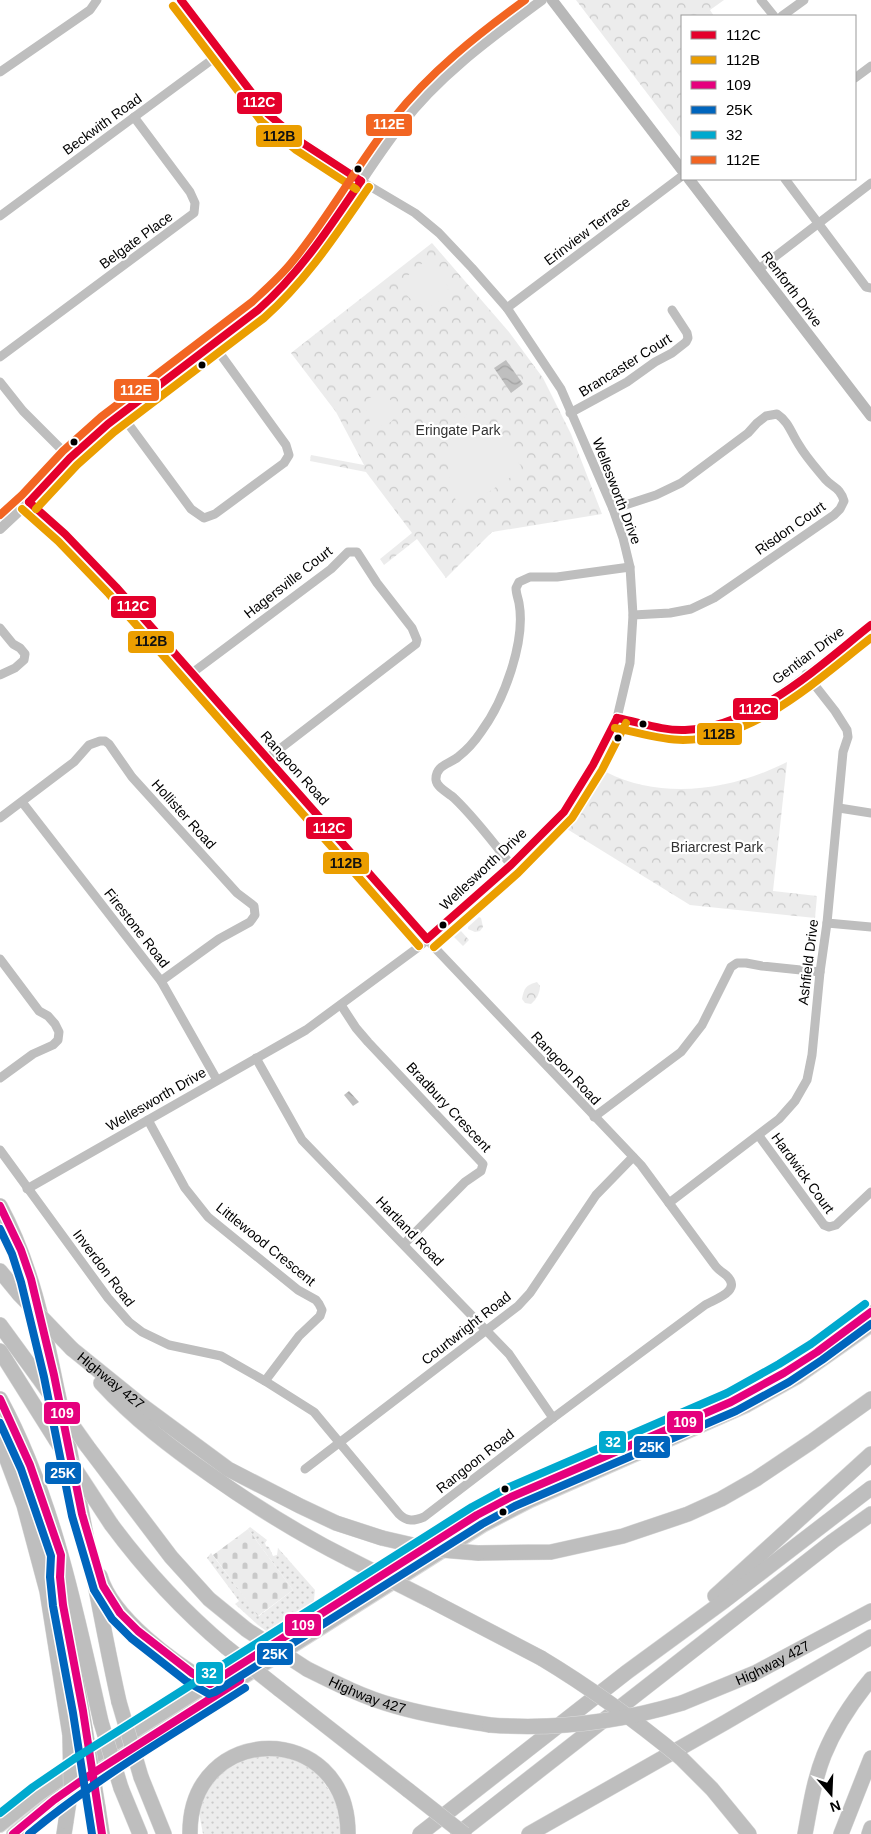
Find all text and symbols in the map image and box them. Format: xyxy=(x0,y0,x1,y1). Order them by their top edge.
legend xyxy=(681,15,856,180)
text: 112C xyxy=(726,26,761,43)
text: 112B xyxy=(726,51,760,68)
text: 109 xyxy=(726,76,751,93)
street label: Beckwith Road xyxy=(60,90,144,158)
line badge: 112C xyxy=(236,91,283,115)
text: 112C xyxy=(243,94,275,110)
text: 25K xyxy=(726,101,753,118)
line badge: 112E xyxy=(365,113,413,137)
text: 112E xyxy=(373,116,405,132)
line badge: 112B xyxy=(255,124,303,148)
text: 32 xyxy=(726,126,743,143)
text: 112B xyxy=(263,128,295,144)
text: 112E xyxy=(726,151,760,168)
unlabelled marker xyxy=(353,164,363,174)
street label: Erinview Terrace xyxy=(541,193,633,268)
street label: Belgate Place xyxy=(96,208,176,272)
street label: Renforth Drive xyxy=(758,248,826,330)
street label: Brancaster Court xyxy=(576,330,674,400)
unlabelled marker xyxy=(197,360,207,370)
line badge: 112E xyxy=(113,378,160,402)
text: 112E xyxy=(120,382,152,398)
park label: Eringate Park xyxy=(416,422,501,438)
street label: Wellesworth Drive xyxy=(589,436,645,547)
unlabelled marker xyxy=(69,437,79,447)
street label: Risdon Court xyxy=(752,498,828,558)
street label: Hagersville Court xyxy=(241,543,335,621)
line badge: 112C xyxy=(110,595,157,619)
text: 112C xyxy=(117,598,149,614)
street label: Gentian Drive xyxy=(769,623,847,687)
line badge: 112B xyxy=(127,630,175,654)
text: 112B xyxy=(135,633,167,649)
line badge: 112C xyxy=(732,697,779,721)
text: 112C xyxy=(739,701,771,717)
unlabelled marker xyxy=(638,719,648,729)
line badge: 112B xyxy=(696,722,743,746)
text: 112B xyxy=(703,726,735,742)
street label: Rangoon Road xyxy=(258,728,332,808)
unlabelled marker xyxy=(613,733,623,743)
street label: Hollister Road xyxy=(149,776,219,852)
line badge: 112C xyxy=(305,816,353,840)
text: 112C xyxy=(313,820,345,836)
street label: Wellesworth Drive xyxy=(436,825,530,913)
park label: Briarcrest Park xyxy=(671,839,764,855)
line badge: 112B xyxy=(322,851,370,875)
text: 112B xyxy=(330,855,362,871)
street label: Firestone Road xyxy=(101,885,173,971)
street label: Ashfield Drive xyxy=(795,918,821,1006)
unlabelled marker xyxy=(438,920,448,930)
street label: Rangoon Road xyxy=(528,1028,604,1108)
street label: Bradbury Crescent xyxy=(403,1059,495,1155)
street label: Wellesworth Drive xyxy=(103,1064,209,1134)
street label: Hardwick Court xyxy=(768,1130,838,1216)
street label: Hartland Road xyxy=(373,1193,447,1269)
street label: Littlewood Crescent xyxy=(213,1199,319,1289)
street label: Inverdon Road xyxy=(70,1227,138,1309)
street label: Courtwright Road xyxy=(418,1288,514,1368)
street label: Highway 427 xyxy=(74,1349,148,1412)
line badge: 109 xyxy=(43,1401,81,1425)
text: 109 xyxy=(50,1405,74,1421)
line badge: 109 xyxy=(666,1410,704,1434)
text: 109 xyxy=(673,1414,697,1430)
street label: Rangoon Road xyxy=(433,1426,517,1496)
line badge: 32 xyxy=(598,1430,627,1454)
text: 32 xyxy=(605,1434,621,1450)
line badge: 25K xyxy=(633,1435,671,1459)
text: 25K xyxy=(639,1439,665,1455)
line badge: 25K xyxy=(44,1461,82,1485)
text: 25K xyxy=(50,1465,76,1481)
unlabelled marker xyxy=(500,1484,510,1494)
unlabelled marker xyxy=(498,1507,508,1517)
line badge: 109 xyxy=(284,1613,322,1637)
text: 109 xyxy=(291,1617,315,1633)
street label: Highway 427 xyxy=(733,1637,812,1688)
line badge: 25K xyxy=(256,1642,294,1666)
text: 25K xyxy=(262,1646,288,1662)
line badge: 32 xyxy=(195,1661,224,1685)
text: 32 xyxy=(201,1665,217,1681)
street label: Highway 427 xyxy=(326,1673,408,1717)
north arrow xyxy=(806,1769,856,1819)
text: N xyxy=(828,1797,843,1816)

